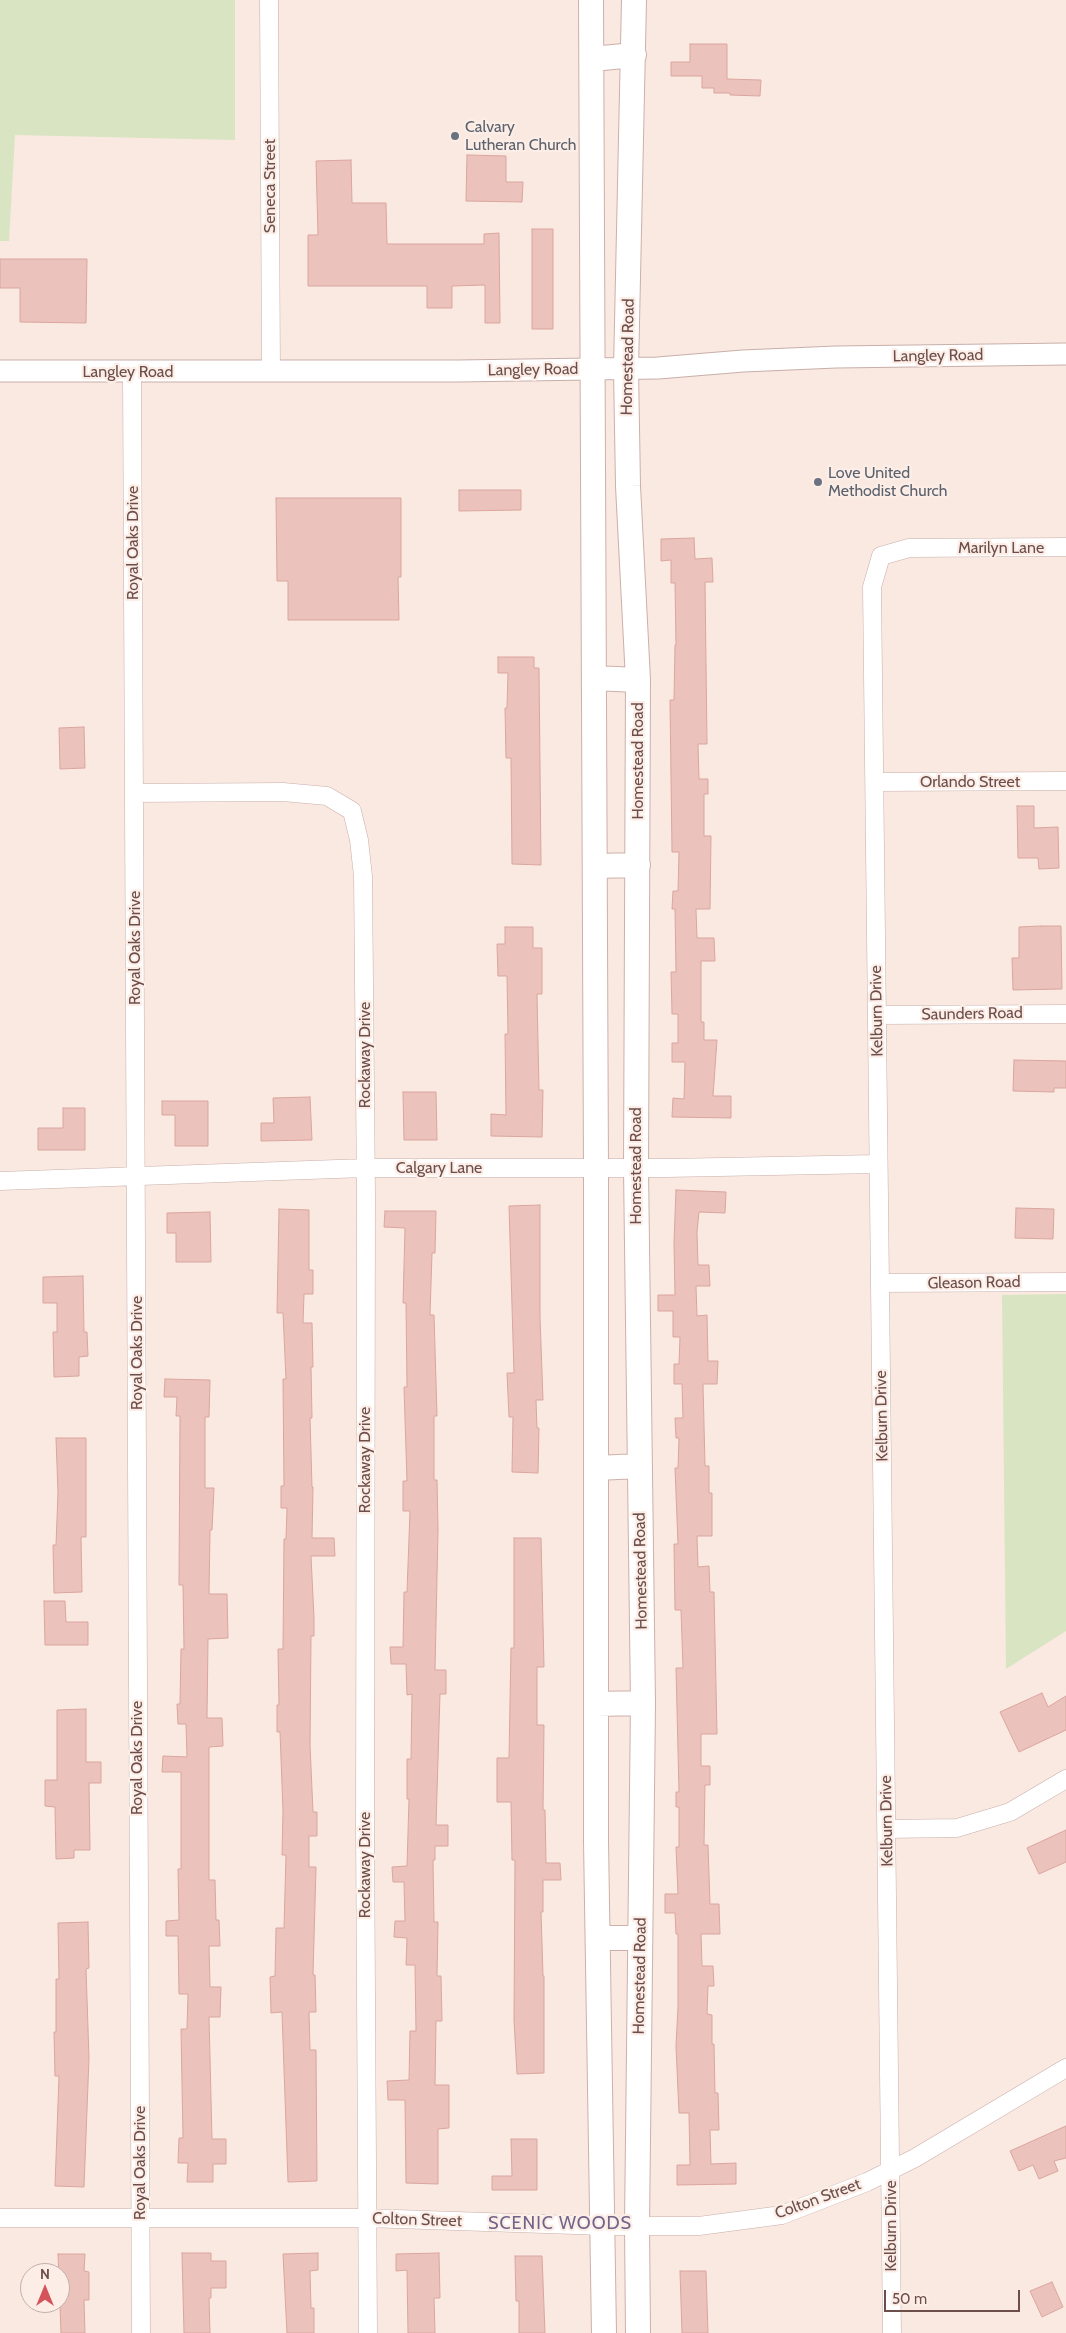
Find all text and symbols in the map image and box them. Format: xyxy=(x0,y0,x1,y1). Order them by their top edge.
place label: Calvary Lutheran Church xyxy=(465,117,576,155)
marker: Calvary Lutheran Church xyxy=(449,130,461,142)
street label: Seneca Street xyxy=(260,139,280,233)
street label: Homestead Road xyxy=(617,298,639,416)
street label: Langley Road xyxy=(892,346,984,366)
street label: Langley Road xyxy=(487,360,579,380)
street label: Langley Road xyxy=(83,362,173,382)
place label: Love United Methodist Church xyxy=(828,463,947,501)
marker: Love United Methodist Church xyxy=(812,476,824,488)
street label: Royal Oaks Drive xyxy=(123,486,143,600)
street label: Marilyn Lane xyxy=(958,538,1044,558)
street label: Homestead Road xyxy=(628,702,648,820)
street label: Orlando Street xyxy=(920,772,1020,792)
street label: Royal Oaks Drive xyxy=(125,891,145,1005)
street label: Kelburn Drive xyxy=(867,965,887,1057)
street label: Rockaway Drive xyxy=(355,1002,375,1108)
street label: Saunders Road xyxy=(921,1004,1023,1024)
street label: Homestead Road xyxy=(626,1107,646,1225)
street label: Calgary Lane xyxy=(396,1158,482,1178)
street label: Gleason Road xyxy=(927,1273,1021,1293)
street label: Royal Oaks Drive xyxy=(127,1296,147,1410)
street label: Kelburn Drive xyxy=(872,1370,892,1462)
street label: Rockaway Drive xyxy=(355,1407,375,1513)
street label: Homestead Road xyxy=(630,1512,652,1630)
street label: Royal Oaks Drive xyxy=(127,1701,147,1815)
street label: Kelburn Drive xyxy=(877,1775,897,1867)
street label: Rockaway Drive xyxy=(355,1812,375,1918)
street label: Homestead Road xyxy=(629,1917,651,2035)
street label: Royal Oaks Drive xyxy=(130,2106,150,2220)
street label: Colton Street xyxy=(772,2175,864,2223)
street label: Kelburn Drive xyxy=(881,2180,901,2272)
street label: Colton Street xyxy=(372,2209,462,2231)
district label: SCENIC WOODS xyxy=(486,2213,634,2235)
north arrow xyxy=(20,2263,70,2313)
text: N xyxy=(40,2265,50,2283)
scale bar xyxy=(886,2280,1022,2312)
text: 50 m xyxy=(892,2290,927,2308)

